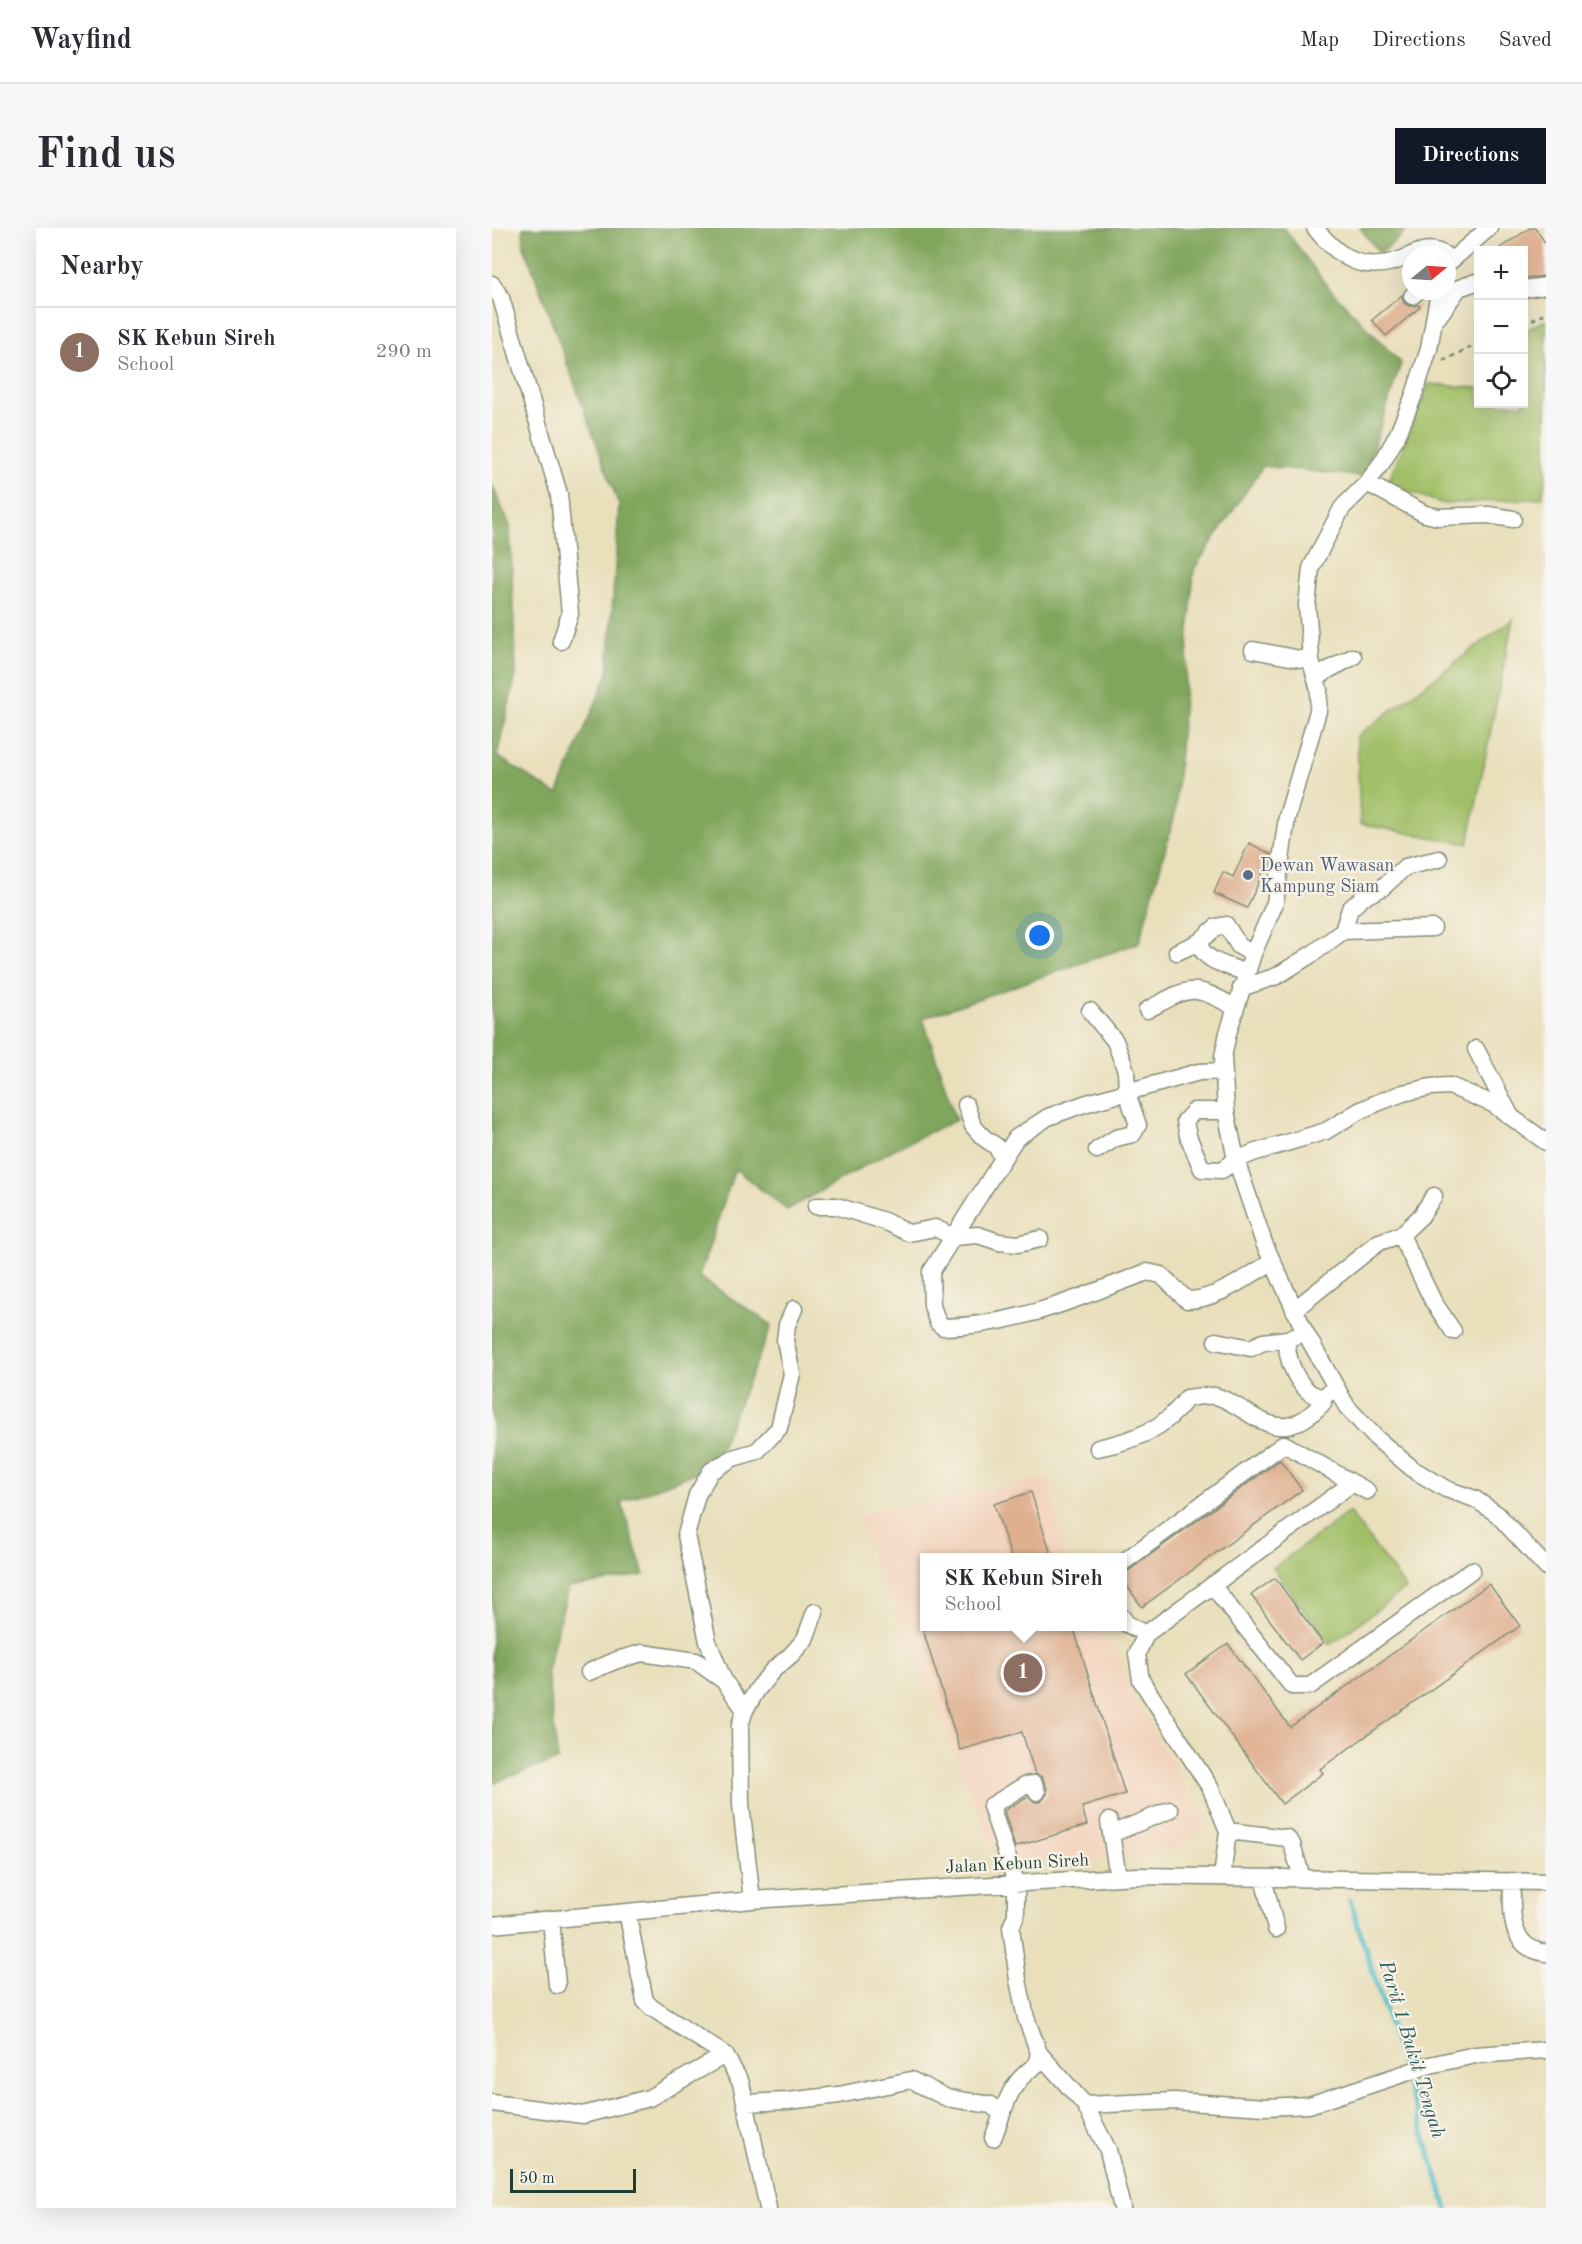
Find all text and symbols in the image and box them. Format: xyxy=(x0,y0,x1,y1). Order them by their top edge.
text: Wayfind xyxy=(30,27,132,55)
text: Map xyxy=(1300,30,1339,51)
text: Directions xyxy=(1372,30,1466,51)
text: Saved xyxy=(1499,30,1552,51)
button: Directions xyxy=(1395,128,1546,184)
text: Find us xyxy=(36,135,175,177)
north arrow xyxy=(1402,246,1456,300)
map controls xyxy=(1474,246,1528,408)
button: + xyxy=(1474,246,1528,300)
text: Nearby xyxy=(60,254,144,280)
button: − xyxy=(1474,300,1528,354)
text: SK Kebun Sireh xyxy=(117,328,276,350)
text: 1 xyxy=(74,342,85,362)
text: 290 m xyxy=(376,342,432,362)
button: locate xyxy=(1474,354,1528,408)
text: School xyxy=(117,355,174,375)
place label: Dewan Wawasan Kampung Siam xyxy=(1260,857,1395,896)
marker: Dewan Wawasan Kampung Siam xyxy=(1241,868,1255,882)
your location xyxy=(1025,921,1054,950)
popup xyxy=(920,1553,1127,1631)
text: SK Kebun Sireh xyxy=(944,1568,1103,1590)
text: School xyxy=(944,1595,1001,1615)
pin: 1 xyxy=(1004,1650,1042,1696)
street label: Jalan Kebun Sireh xyxy=(945,1851,1090,1877)
water label: Parit 1 Bukit Tengah xyxy=(1374,1957,1448,2141)
scale bar xyxy=(510,2166,636,2194)
text: 50 m xyxy=(519,2171,555,2187)

